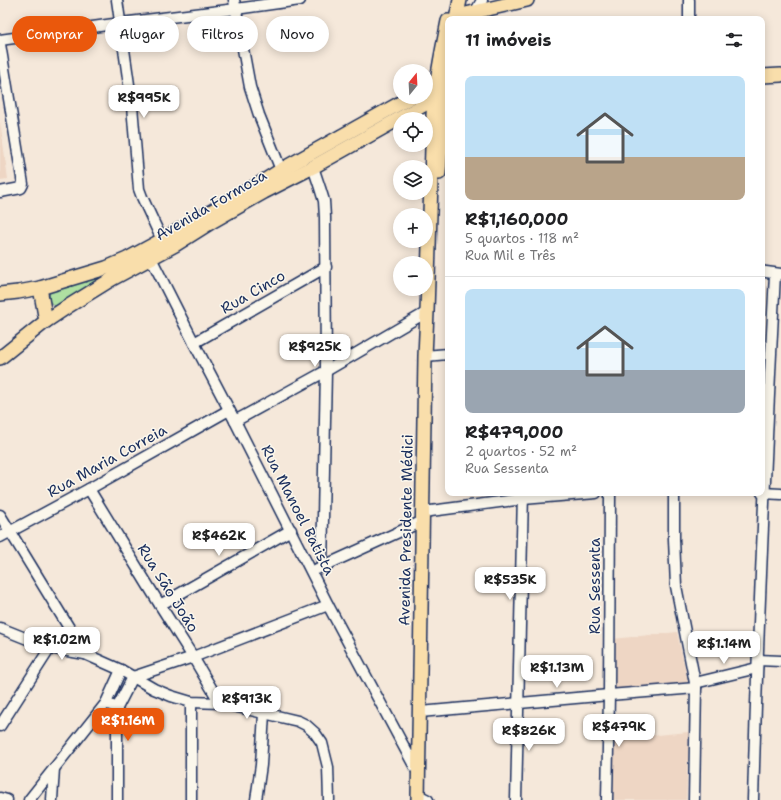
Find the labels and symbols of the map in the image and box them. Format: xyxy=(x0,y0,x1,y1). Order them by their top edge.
north arrow xyxy=(393,64,433,104)
pin: R$995K xyxy=(111,85,177,119)
street label: Avenida Formosa xyxy=(152,165,271,245)
street label: Rua Cinco xyxy=(217,265,289,319)
pin: R$925K xyxy=(282,334,348,368)
street label: Rua Maria Correia xyxy=(44,420,171,502)
street label: Avenida Presidente Médici xyxy=(394,434,418,626)
street label: Rua Manoel Batista xyxy=(257,442,340,579)
pin: R$462K xyxy=(186,523,252,557)
street label: Rua Sessenta xyxy=(585,537,605,634)
street label: Rua São João xyxy=(133,540,203,636)
pin: R$535K xyxy=(477,567,543,601)
pin: R$1.02M xyxy=(25,627,99,661)
pin: R$1.14M xyxy=(687,631,761,665)
pin: R$1.13M xyxy=(520,655,594,689)
pin: R$913K xyxy=(214,686,280,720)
pin: R$1.16M xyxy=(91,708,165,742)
pin: R$479K xyxy=(586,714,652,748)
pin: R$826K xyxy=(496,718,562,752)

